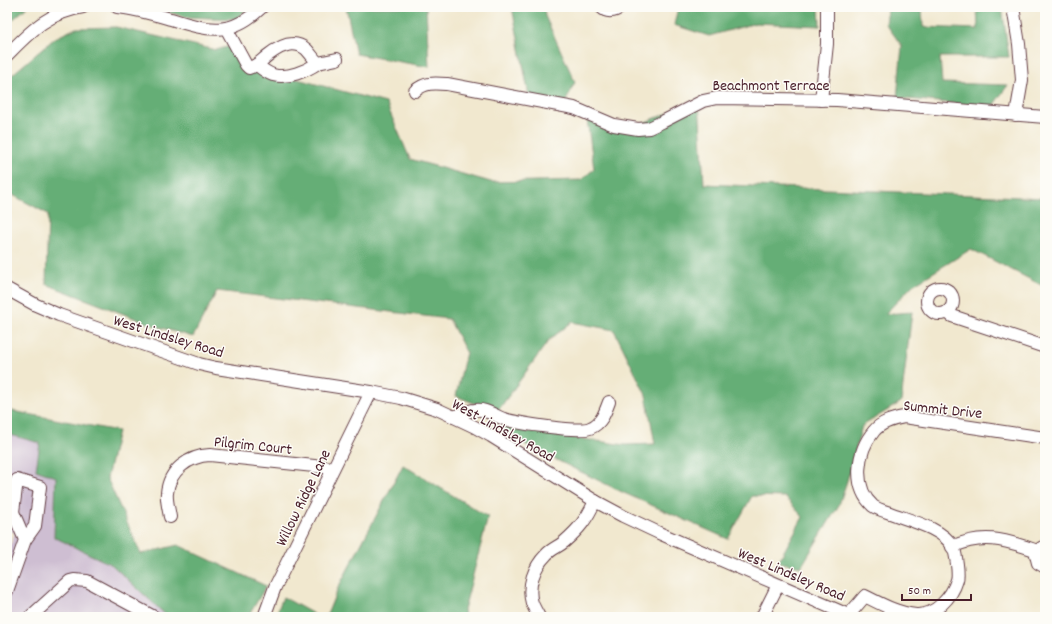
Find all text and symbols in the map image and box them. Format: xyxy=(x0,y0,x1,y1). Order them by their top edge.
street label: Beachmont Terrace xyxy=(712,75,830,98)
street label: West Lindsley Road xyxy=(110,310,226,365)
street label: West Lindsley Road xyxy=(447,393,558,469)
street label: Summit Drive xyxy=(902,395,983,426)
street label: Pilgrim Court xyxy=(213,431,293,462)
street label: Willow Ridge Lane xyxy=(271,446,338,550)
street label: West Lindsley Road xyxy=(734,542,848,608)
scale bar xyxy=(902,576,971,602)
text: 50 m xyxy=(908,583,931,600)

